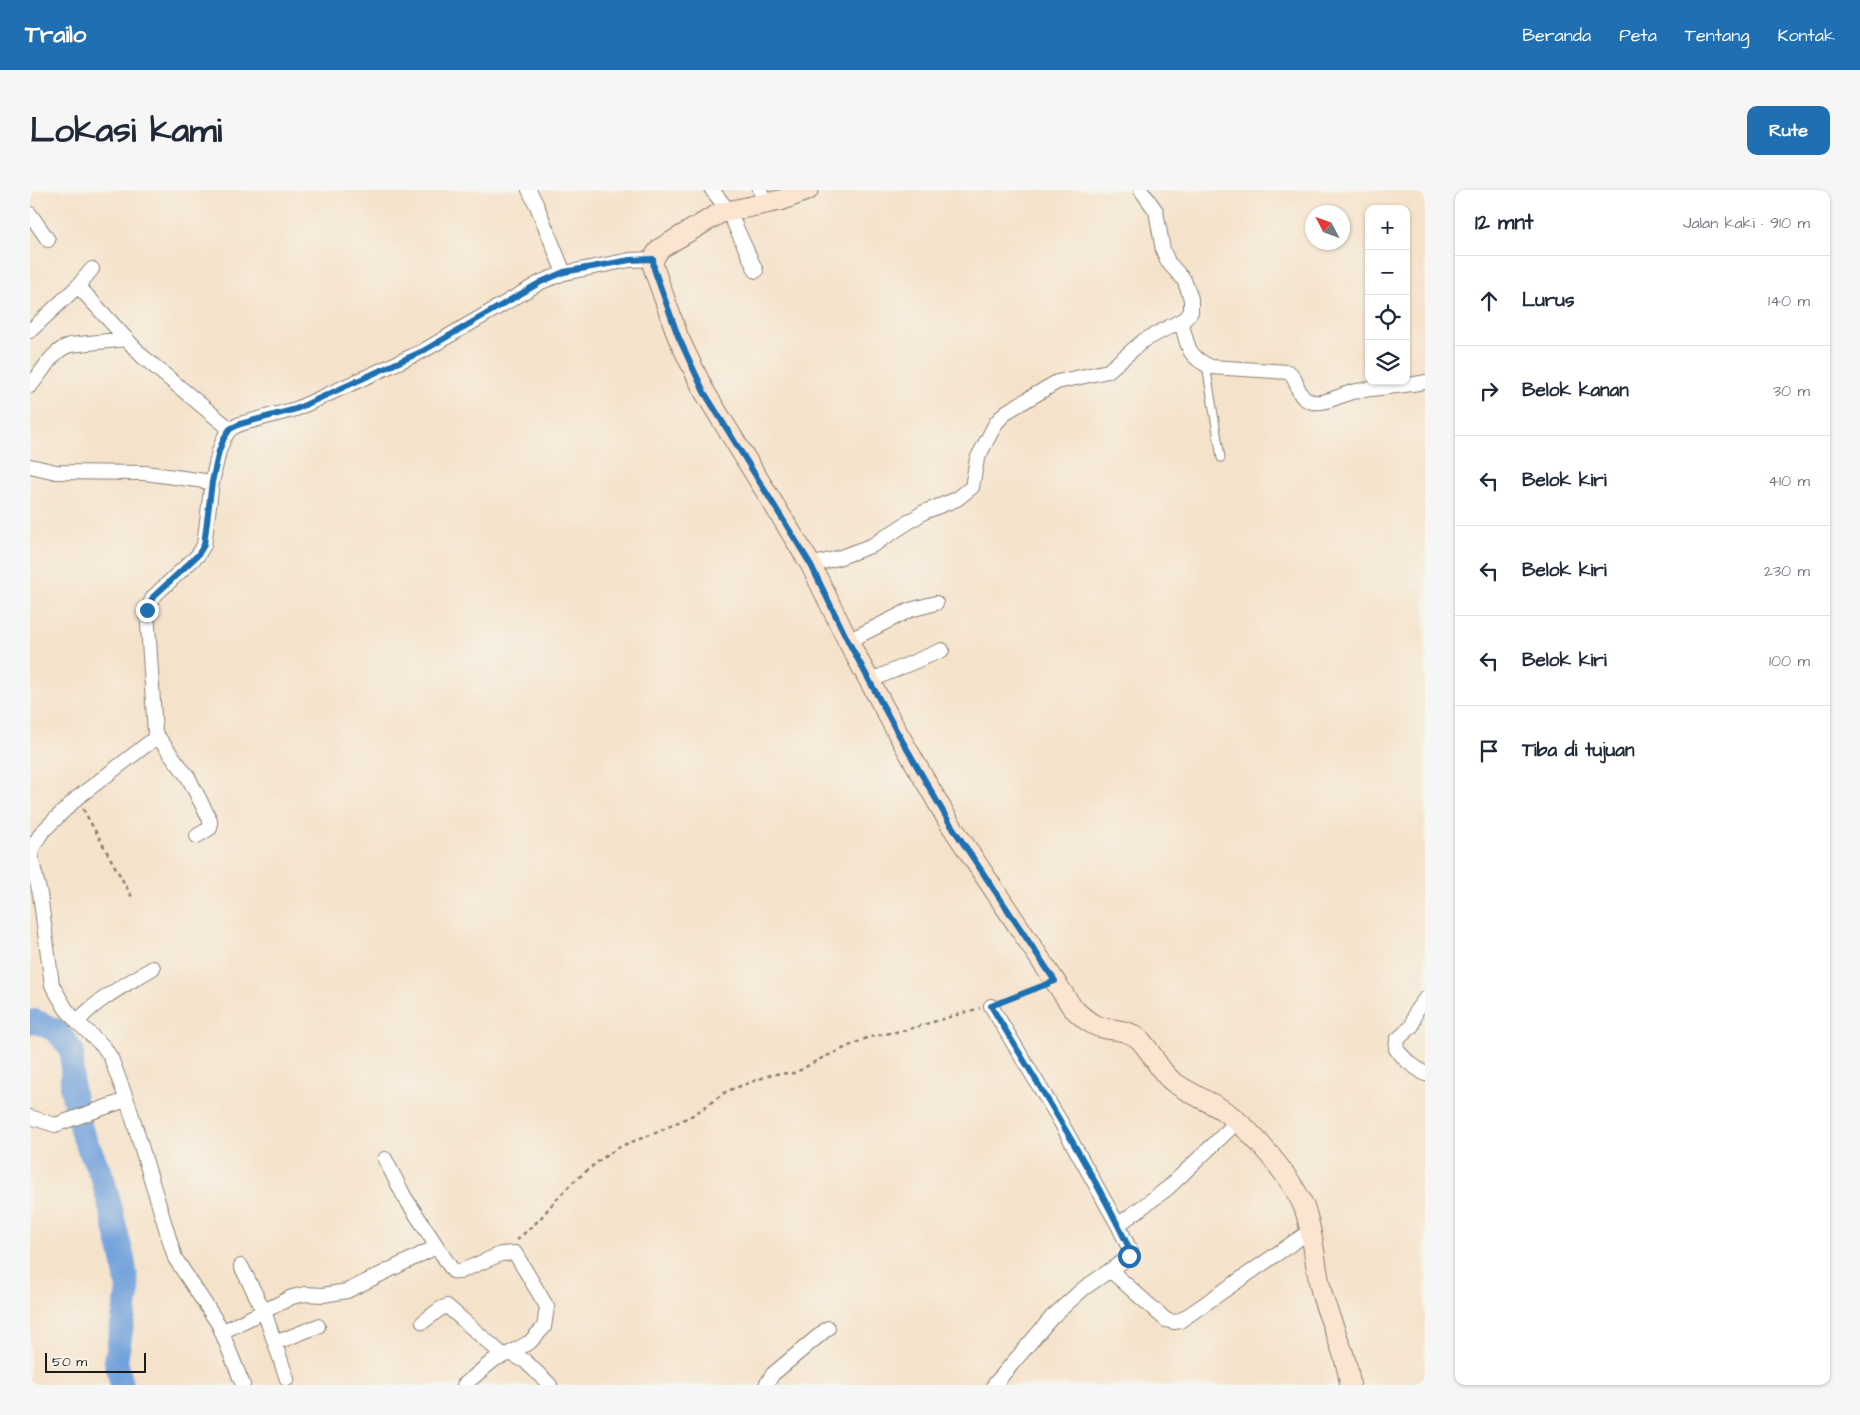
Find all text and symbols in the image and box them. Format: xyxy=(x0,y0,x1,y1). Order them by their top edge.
text: Trailo xyxy=(25,18,86,52)
text: Beranda xyxy=(1522,23,1591,48)
text: Peta xyxy=(1619,23,1657,48)
text: Tentang xyxy=(1685,23,1749,48)
text: Kontak xyxy=(1777,23,1835,48)
text: Lokasi kami xyxy=(30,106,222,155)
button: Rute xyxy=(1747,106,1830,155)
north arrow xyxy=(1305,205,1350,250)
map controls xyxy=(1365,205,1410,385)
button: + xyxy=(1365,205,1410,250)
text: 12 mnt xyxy=(1475,208,1533,237)
text: Jalan kaki · 910 m xyxy=(1683,212,1810,234)
button: − xyxy=(1365,250,1410,295)
icon: ahead xyxy=(1475,287,1503,315)
text: Lurus xyxy=(1522,287,1574,314)
text: 140 m xyxy=(1768,290,1810,312)
button: locate xyxy=(1365,295,1410,340)
button: layers xyxy=(1365,340,1410,385)
icon: right xyxy=(1475,377,1503,405)
text: Belok kanan xyxy=(1522,377,1629,404)
text: 30 m xyxy=(1773,380,1810,402)
icon: left xyxy=(1475,467,1503,495)
text: Belok kiri xyxy=(1522,467,1607,494)
text: 410 m xyxy=(1768,470,1810,492)
icon: left xyxy=(1475,557,1503,585)
text: Belok kiri xyxy=(1522,557,1607,584)
text: 230 m xyxy=(1764,560,1810,582)
route end xyxy=(136,599,159,622)
icon: left xyxy=(1475,647,1503,675)
text: Belok kiri xyxy=(1522,647,1607,674)
text: 100 m xyxy=(1769,650,1810,672)
icon: arrive xyxy=(1475,737,1503,765)
text: Tiba di tujuan xyxy=(1522,737,1634,764)
route start xyxy=(1118,1245,1141,1268)
scale bar xyxy=(45,1350,146,1373)
text: 50 m xyxy=(52,1352,87,1372)

